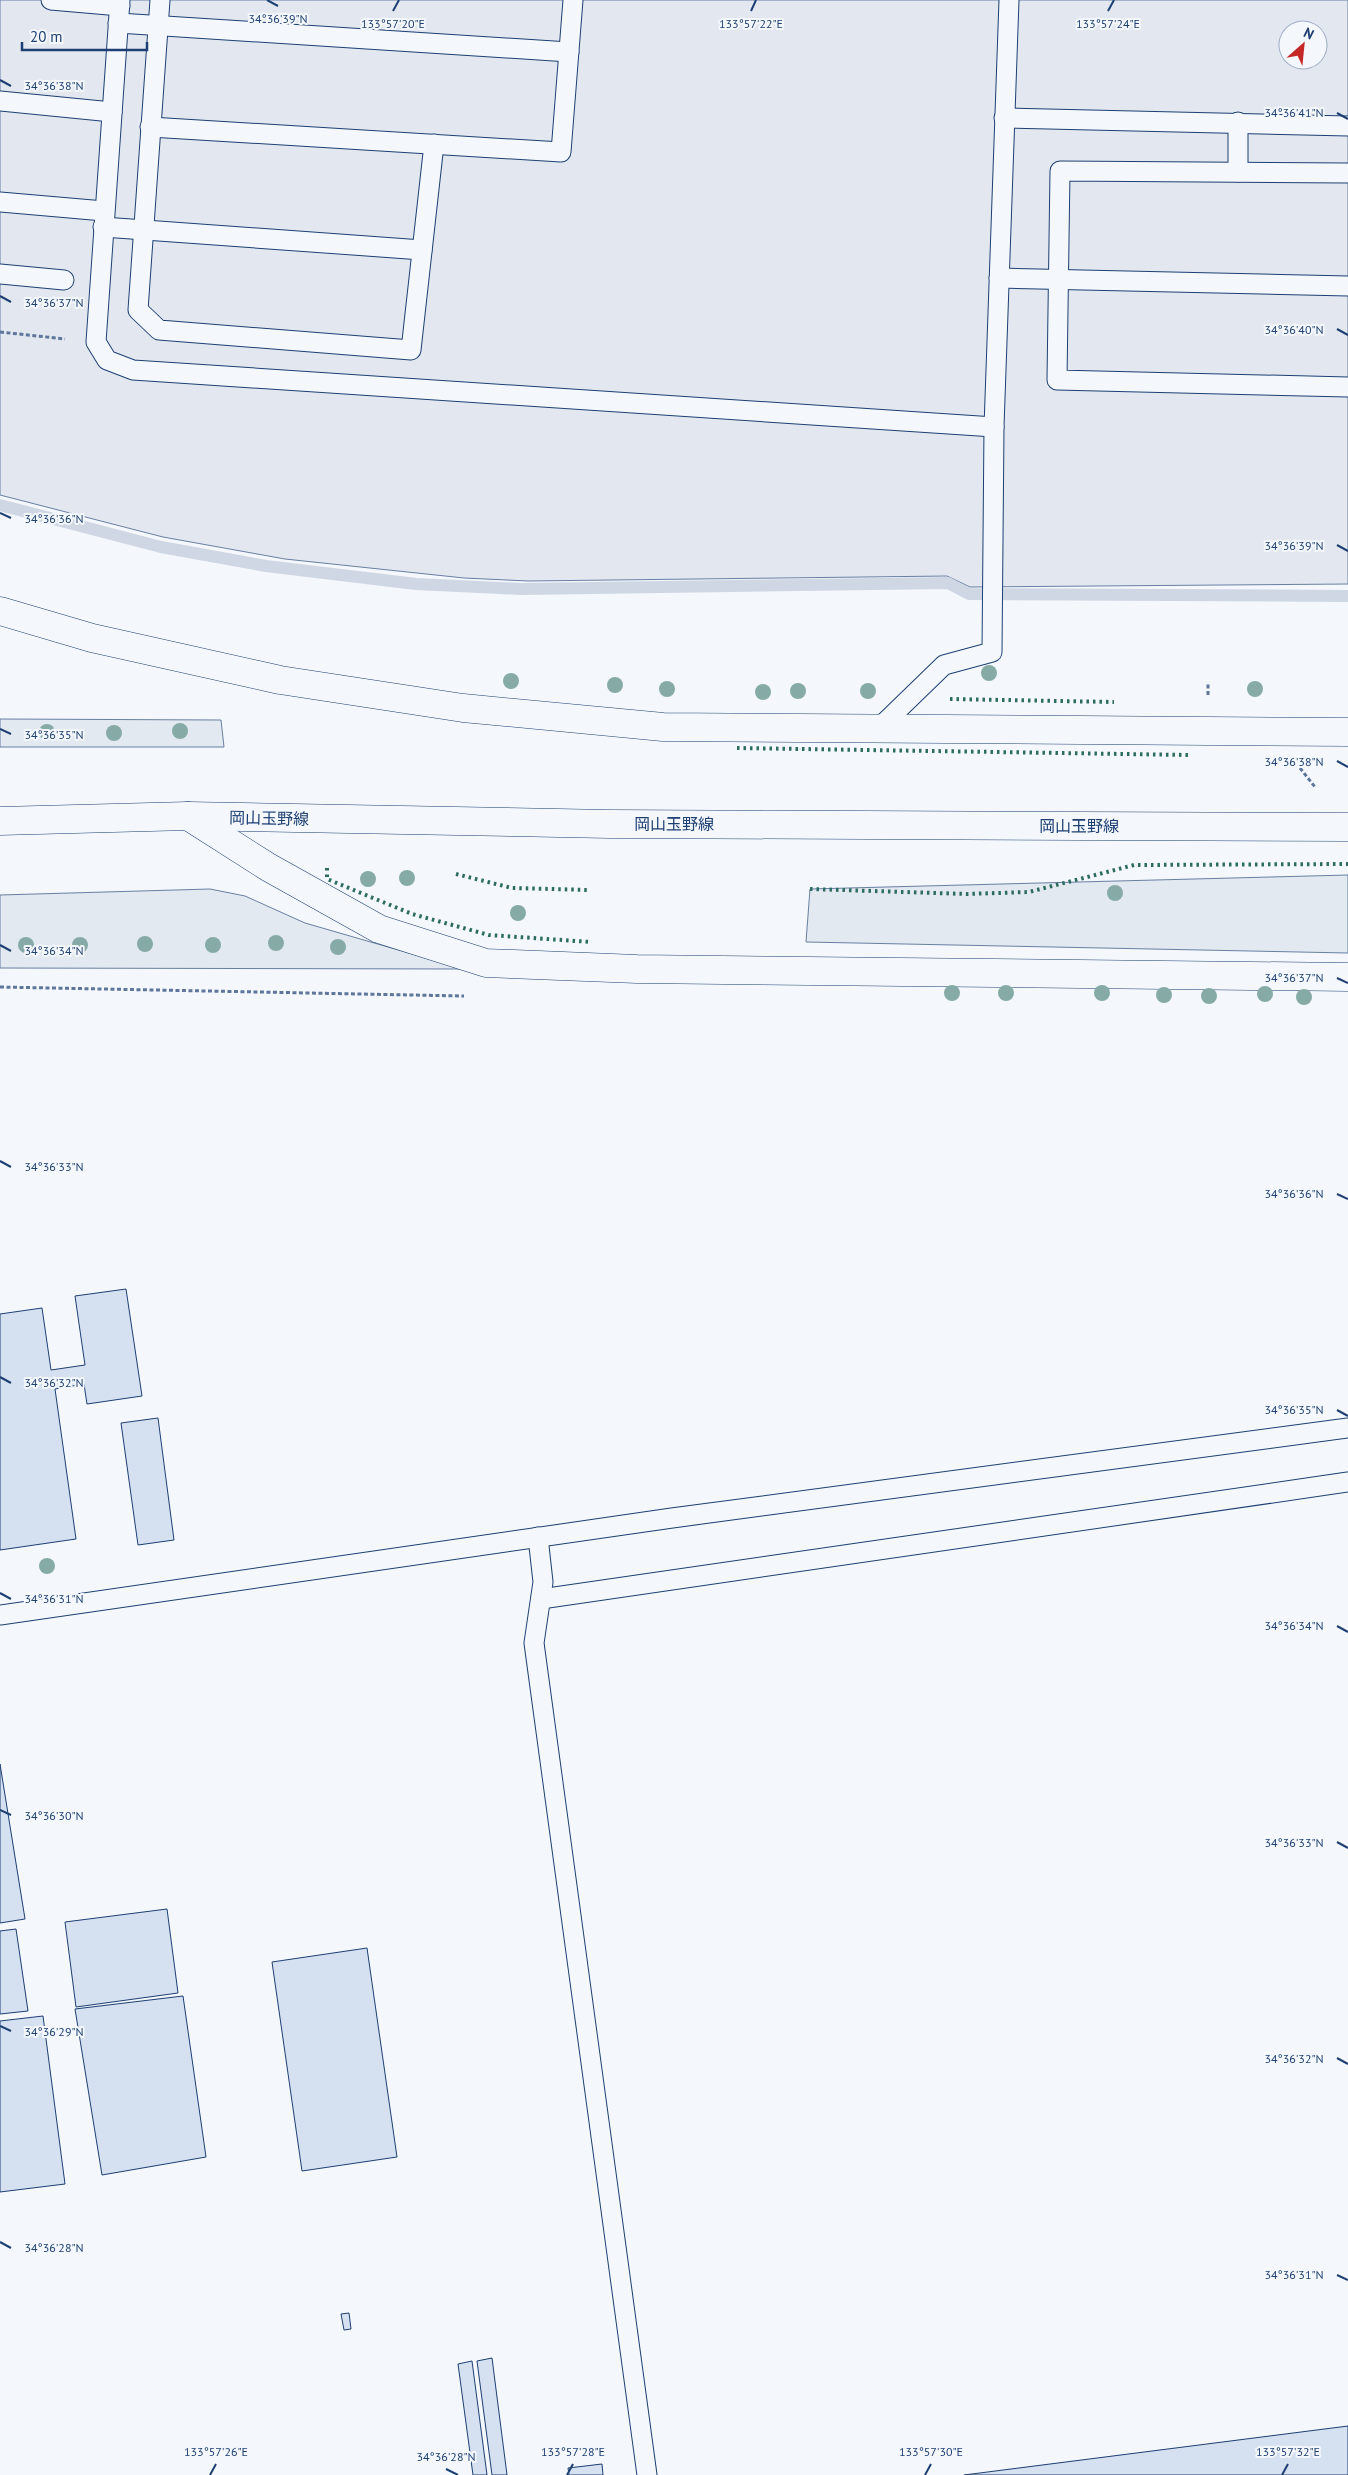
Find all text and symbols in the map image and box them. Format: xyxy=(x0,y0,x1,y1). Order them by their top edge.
text: 34°36'39"N xyxy=(248,11,308,26)
text: 133°57'20"E xyxy=(361,16,425,31)
text: 133°57'22"E xyxy=(719,16,783,31)
text: 133°57'24"E xyxy=(1076,16,1140,31)
scale bar xyxy=(22,20,148,52)
north arrow xyxy=(1278,20,1328,70)
text: N xyxy=(1301,23,1317,44)
text: 20 m xyxy=(30,27,63,46)
text: 34°36'38"N xyxy=(24,78,84,93)
text: 34°36'41"N xyxy=(1264,105,1324,120)
text: 34°36'37"N xyxy=(24,295,84,310)
text: 34°36'40"N xyxy=(1264,322,1324,337)
text: 34°36'36"N xyxy=(24,511,84,526)
text: 34°36'39"N xyxy=(1264,538,1324,553)
text: 34°36'35"N xyxy=(24,727,84,742)
text: 34°36'38"N xyxy=(1264,754,1324,769)
street label: 岡山玉野線 xyxy=(229,807,309,829)
street label: 岡山玉野線 xyxy=(634,814,714,834)
street label: 岡山玉野線 xyxy=(1039,816,1119,836)
text: 34°36'34"N xyxy=(24,943,84,958)
text: 34°36'37"N xyxy=(1264,970,1324,985)
text: 34°36'33"N xyxy=(24,1159,84,1174)
text: 34°36'36"N xyxy=(1264,1186,1324,1201)
text: 34°36'32"N xyxy=(24,1375,84,1390)
text: 34°36'35"N xyxy=(1264,1402,1324,1417)
text: 34°36'31"N xyxy=(24,1591,84,1606)
text: 34°36'34"N xyxy=(1264,1618,1324,1633)
text: 34°36'30"N xyxy=(24,1808,84,1823)
text: 34°36'33"N xyxy=(1264,1835,1324,1850)
text: 34°36'29"N xyxy=(24,2024,84,2039)
text: 34°36'32"N xyxy=(1264,2051,1324,2066)
text: 34°36'28"N xyxy=(24,2240,84,2255)
text: 34°36'31"N xyxy=(1264,2267,1324,2282)
text: 133°57'26"E xyxy=(184,2444,248,2459)
text: 133°57'28"E xyxy=(541,2444,605,2459)
text: 133°57'30"E xyxy=(899,2444,963,2459)
text: 133°57'32"E xyxy=(1256,2444,1320,2459)
text: 34°36'28"N xyxy=(416,2449,476,2464)

